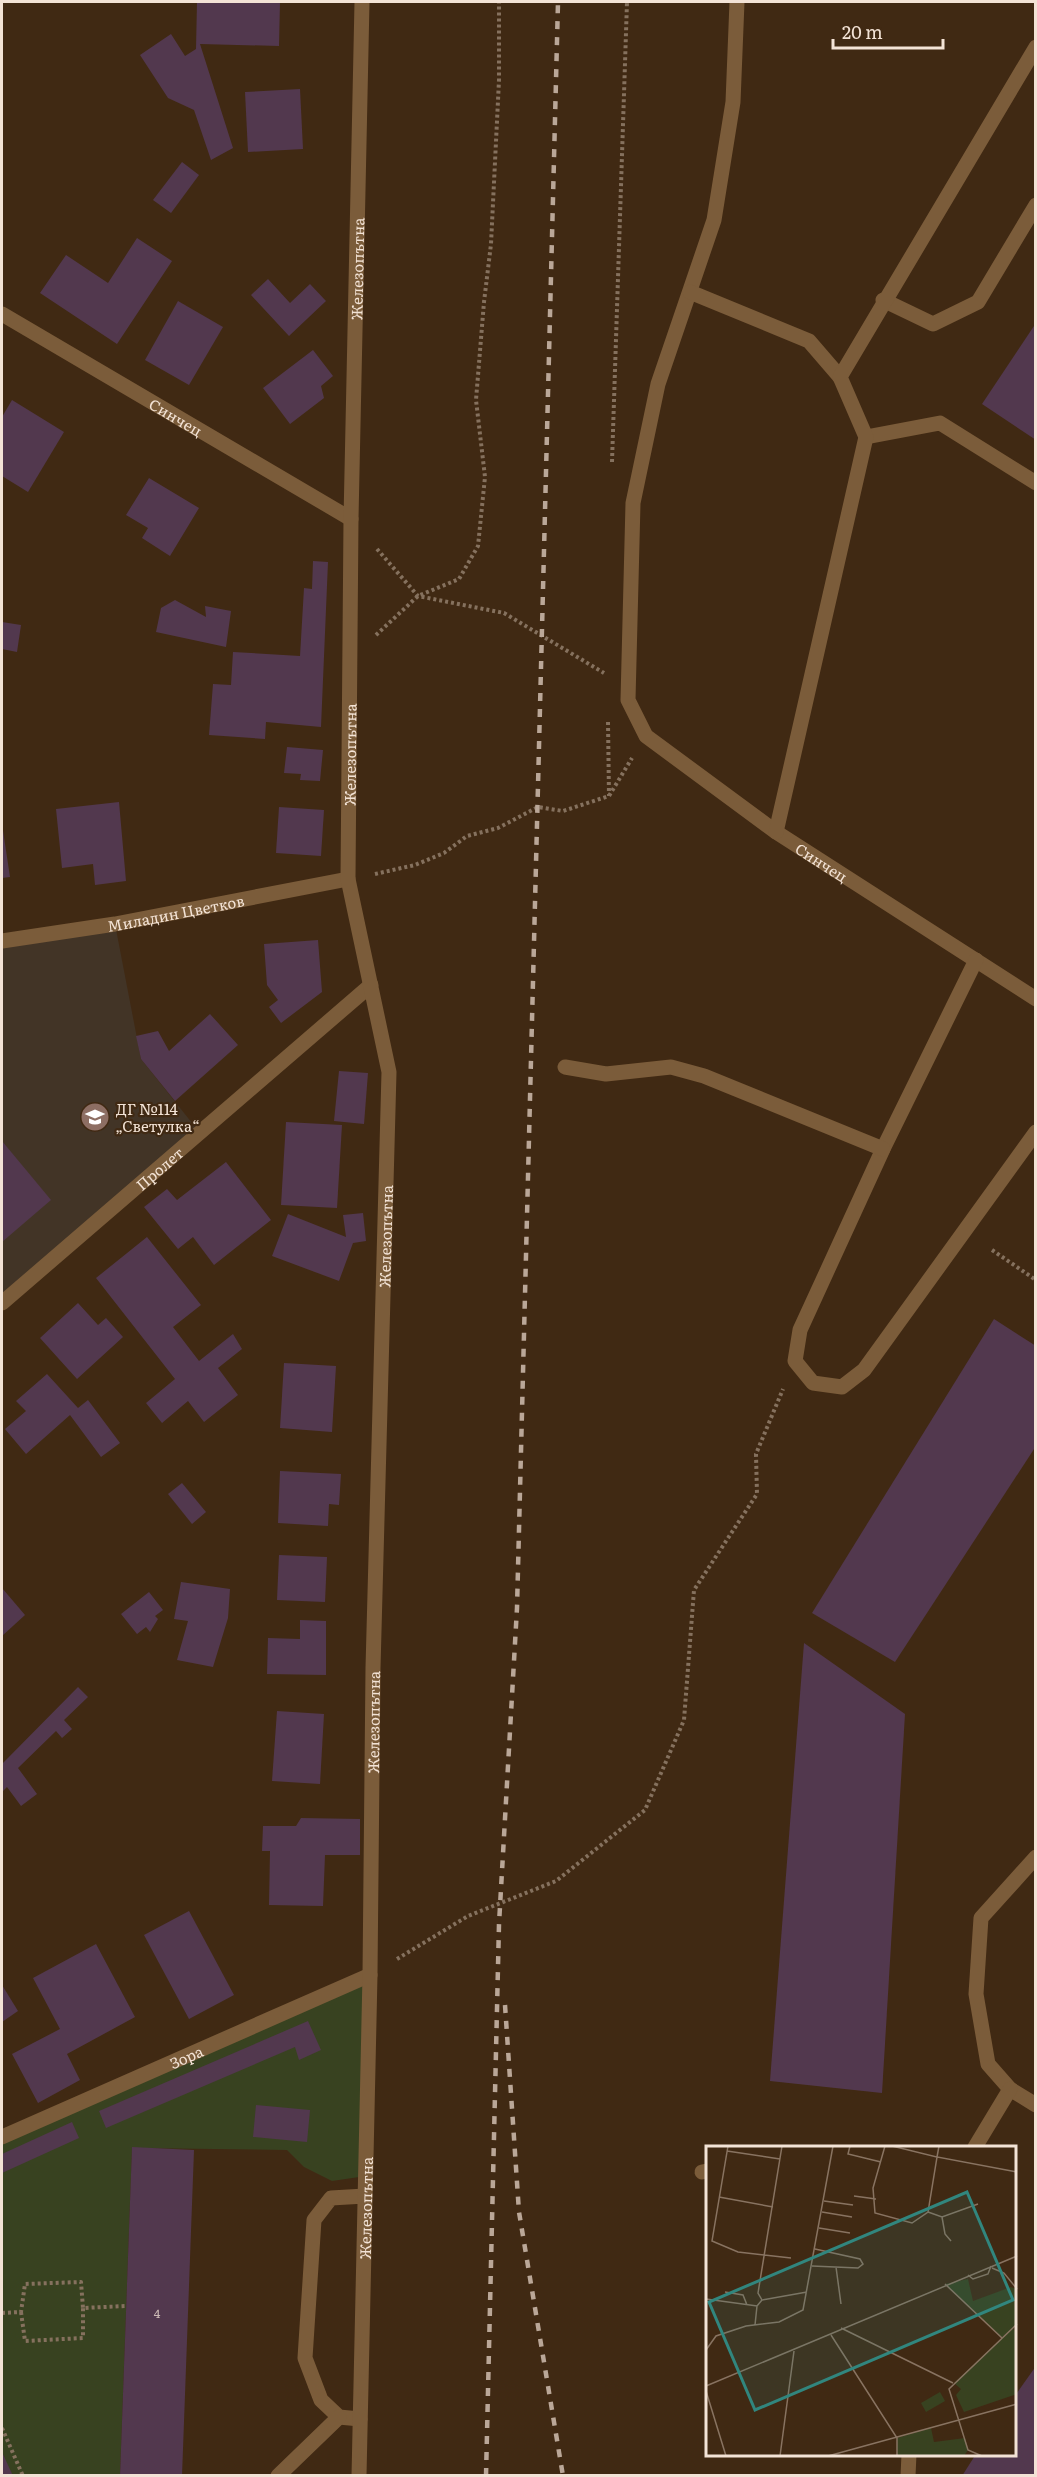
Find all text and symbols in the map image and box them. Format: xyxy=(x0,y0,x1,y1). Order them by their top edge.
scale bar xyxy=(833,12,942,50)
text: 20 m xyxy=(842,18,883,45)
street label: Железопътна xyxy=(344,216,369,320)
street label: Синчец xyxy=(145,392,207,441)
street label: Железопътна xyxy=(337,702,361,806)
street label: Синчец xyxy=(791,836,853,887)
street label: Миладин Цветков xyxy=(106,888,246,937)
place label: ДГ №114 „Светулка“ xyxy=(116,1097,200,1137)
school or university icon: ДГ №114 „Светулка“ xyxy=(79,1101,111,1133)
street label: Пролет xyxy=(130,1141,188,1195)
street label: Железопътна xyxy=(372,1184,397,1288)
street label: Железопътна xyxy=(360,1670,384,1774)
street label: Зора xyxy=(165,2038,207,2074)
inset map xyxy=(706,2146,1016,2456)
street label: Железопътна xyxy=(352,2156,378,2260)
house number: 4 xyxy=(154,2304,161,2322)

